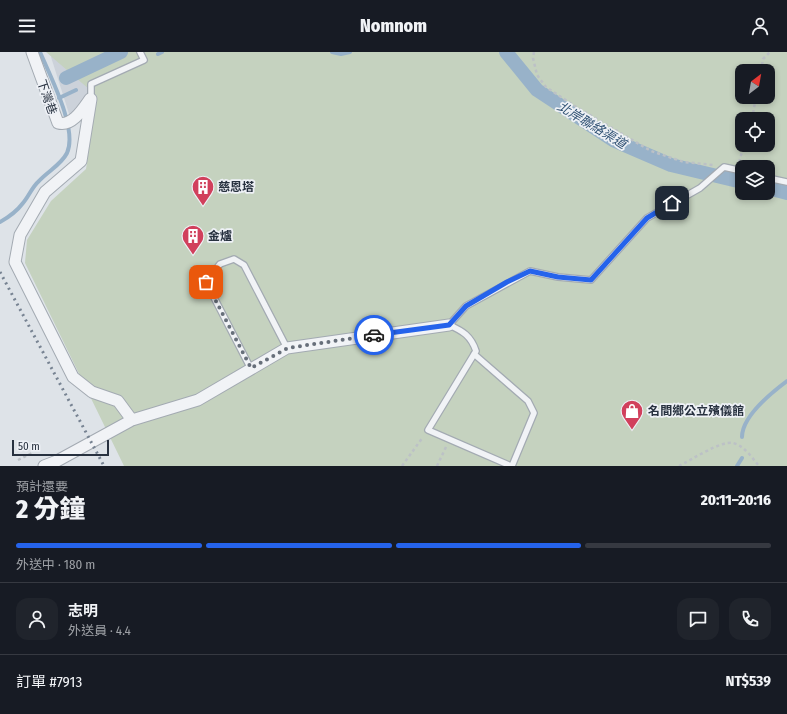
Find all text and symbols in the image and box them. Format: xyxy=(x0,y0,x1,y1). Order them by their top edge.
icon: menu xyxy=(16,15,38,37)
text: Nomnom xyxy=(360,15,427,37)
icon: person xyxy=(749,15,771,37)
north arrow xyxy=(735,64,775,104)
map controls xyxy=(735,64,775,200)
street label: 下灣巷 xyxy=(35,78,59,116)
water label: 北岸聯絡渠道 xyxy=(555,98,631,153)
button: locate xyxy=(735,112,775,152)
button: layers xyxy=(735,160,775,200)
building icon: 慈恩塔 xyxy=(190,174,216,207)
place label: 慈恩塔 xyxy=(218,180,254,194)
pin xyxy=(655,186,689,220)
icon: home xyxy=(661,192,683,214)
building icon: 金爐 xyxy=(180,223,206,256)
place label: 金爐 xyxy=(208,229,232,243)
pin xyxy=(189,265,223,299)
icon: bag xyxy=(195,271,217,293)
courier xyxy=(354,315,394,355)
icon: car xyxy=(363,324,385,346)
shop icon: 名間鄉公立殯儀館 xyxy=(619,398,645,431)
place label: 名間鄉公立殯儀館 xyxy=(648,404,744,418)
scale bar xyxy=(12,438,109,457)
text: 50 m xyxy=(18,440,40,453)
text: 預計還要 xyxy=(16,479,68,494)
text: 20:11–20:16 xyxy=(701,491,771,509)
text: 2 分鐘 xyxy=(16,494,85,525)
text: 外送中 · 180 m xyxy=(16,557,95,572)
button: person xyxy=(16,598,58,640)
button: chat xyxy=(677,598,719,640)
button: phone xyxy=(729,598,771,640)
text: 志明 xyxy=(68,602,98,620)
text: 外送員 · 4.4 xyxy=(68,623,131,638)
text: NT$539 xyxy=(726,672,771,690)
text: 訂單 #7913 xyxy=(16,673,82,691)

